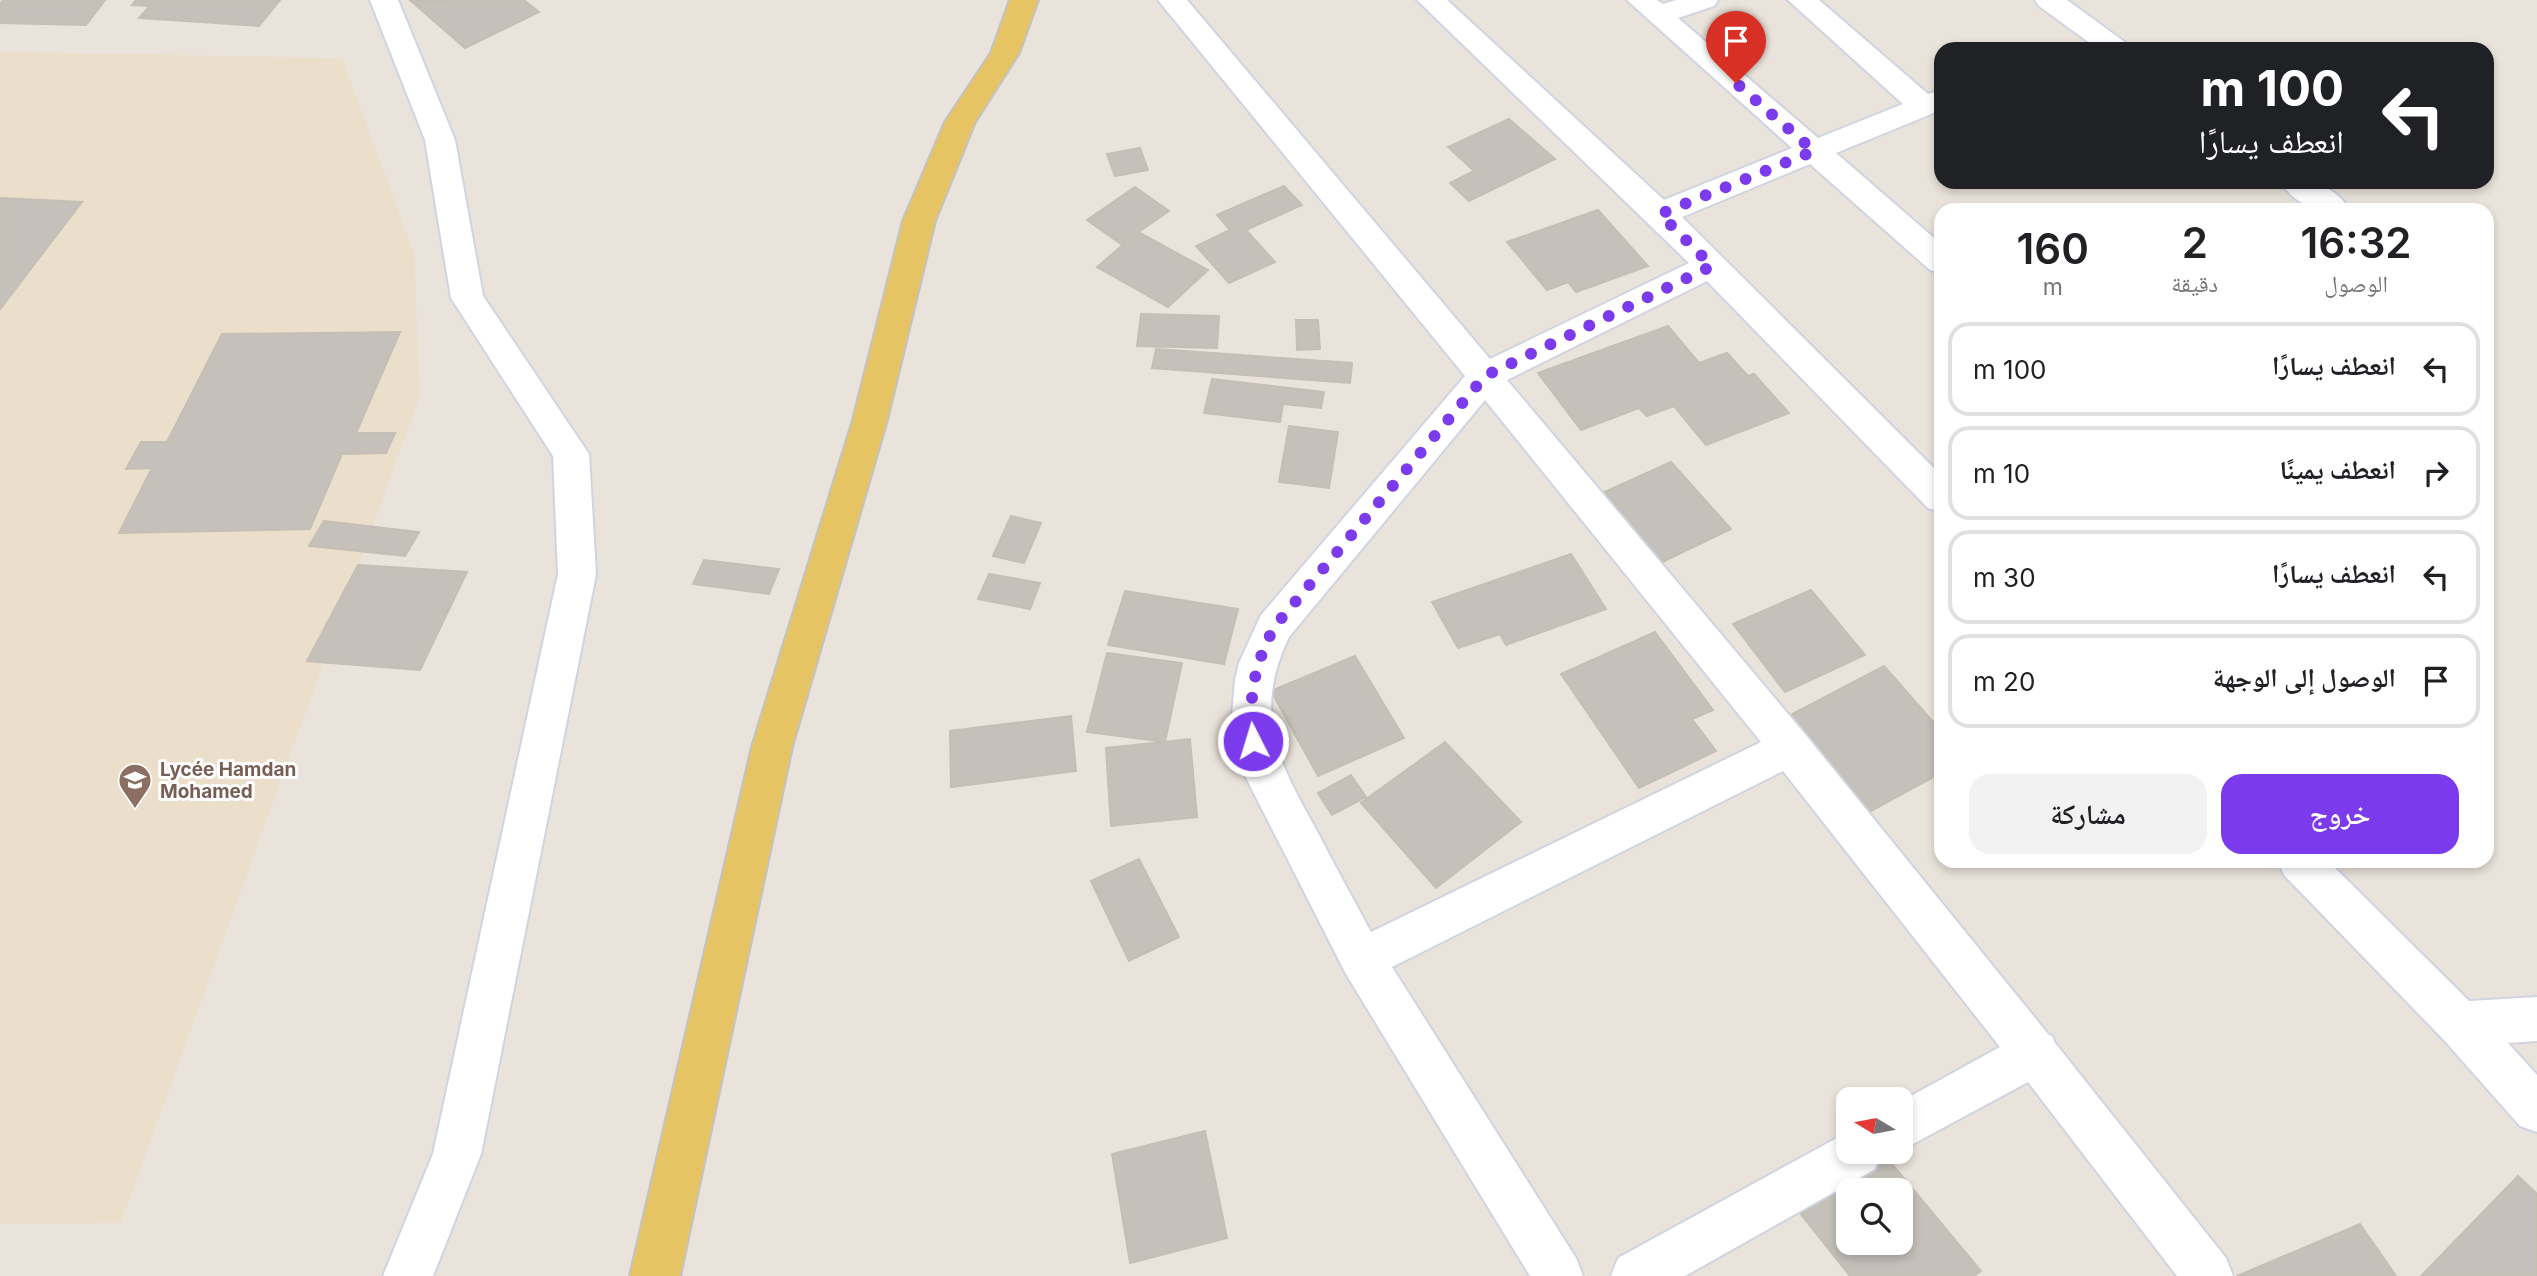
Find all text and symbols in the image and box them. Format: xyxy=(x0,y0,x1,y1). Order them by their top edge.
pin xyxy=(1706,11,1766,83)
icon: arrive xyxy=(1717,22,1755,60)
text: 100 m xyxy=(2200,59,2344,118)
icon: left xyxy=(2368,70,2459,161)
text: انعطف يسارًا xyxy=(2199,122,2344,161)
text: 2 xyxy=(2182,217,2208,268)
text: 16:32 xyxy=(2301,217,2412,268)
text: 160 xyxy=(2017,223,2089,274)
text: دقيقة xyxy=(2171,270,2218,298)
text: الوصول xyxy=(2324,270,2388,298)
text: m xyxy=(2043,273,2063,301)
text: انعطف يسارًا xyxy=(2272,350,2396,381)
icon: left xyxy=(2417,350,2455,388)
text: 100 m xyxy=(1973,354,2046,385)
text: انعطف يمينًا xyxy=(2280,454,2396,485)
icon: right xyxy=(2417,454,2455,492)
text: 10 m xyxy=(1973,458,2030,489)
text: انعطف يسارًا xyxy=(2272,558,2396,589)
icon: left xyxy=(2417,558,2455,596)
text: 30 m xyxy=(1973,562,2036,593)
text: الوصول إلى الوجهة xyxy=(2213,662,2396,693)
icon: arrive xyxy=(2417,662,2455,700)
text: 20 m xyxy=(1973,666,2035,697)
position arrow xyxy=(1216,704,1290,778)
place label: Lycée Hamdan Mohamed xyxy=(160,758,296,803)
school or university icon: Lycée Hamdan Mohamed xyxy=(116,761,154,810)
button: مشاركة xyxy=(1969,774,2207,854)
button: خروج xyxy=(2221,774,2459,854)
north arrow xyxy=(1836,1087,1913,1164)
map controls xyxy=(1836,1087,1913,1255)
button: search xyxy=(1836,1178,1913,1255)

